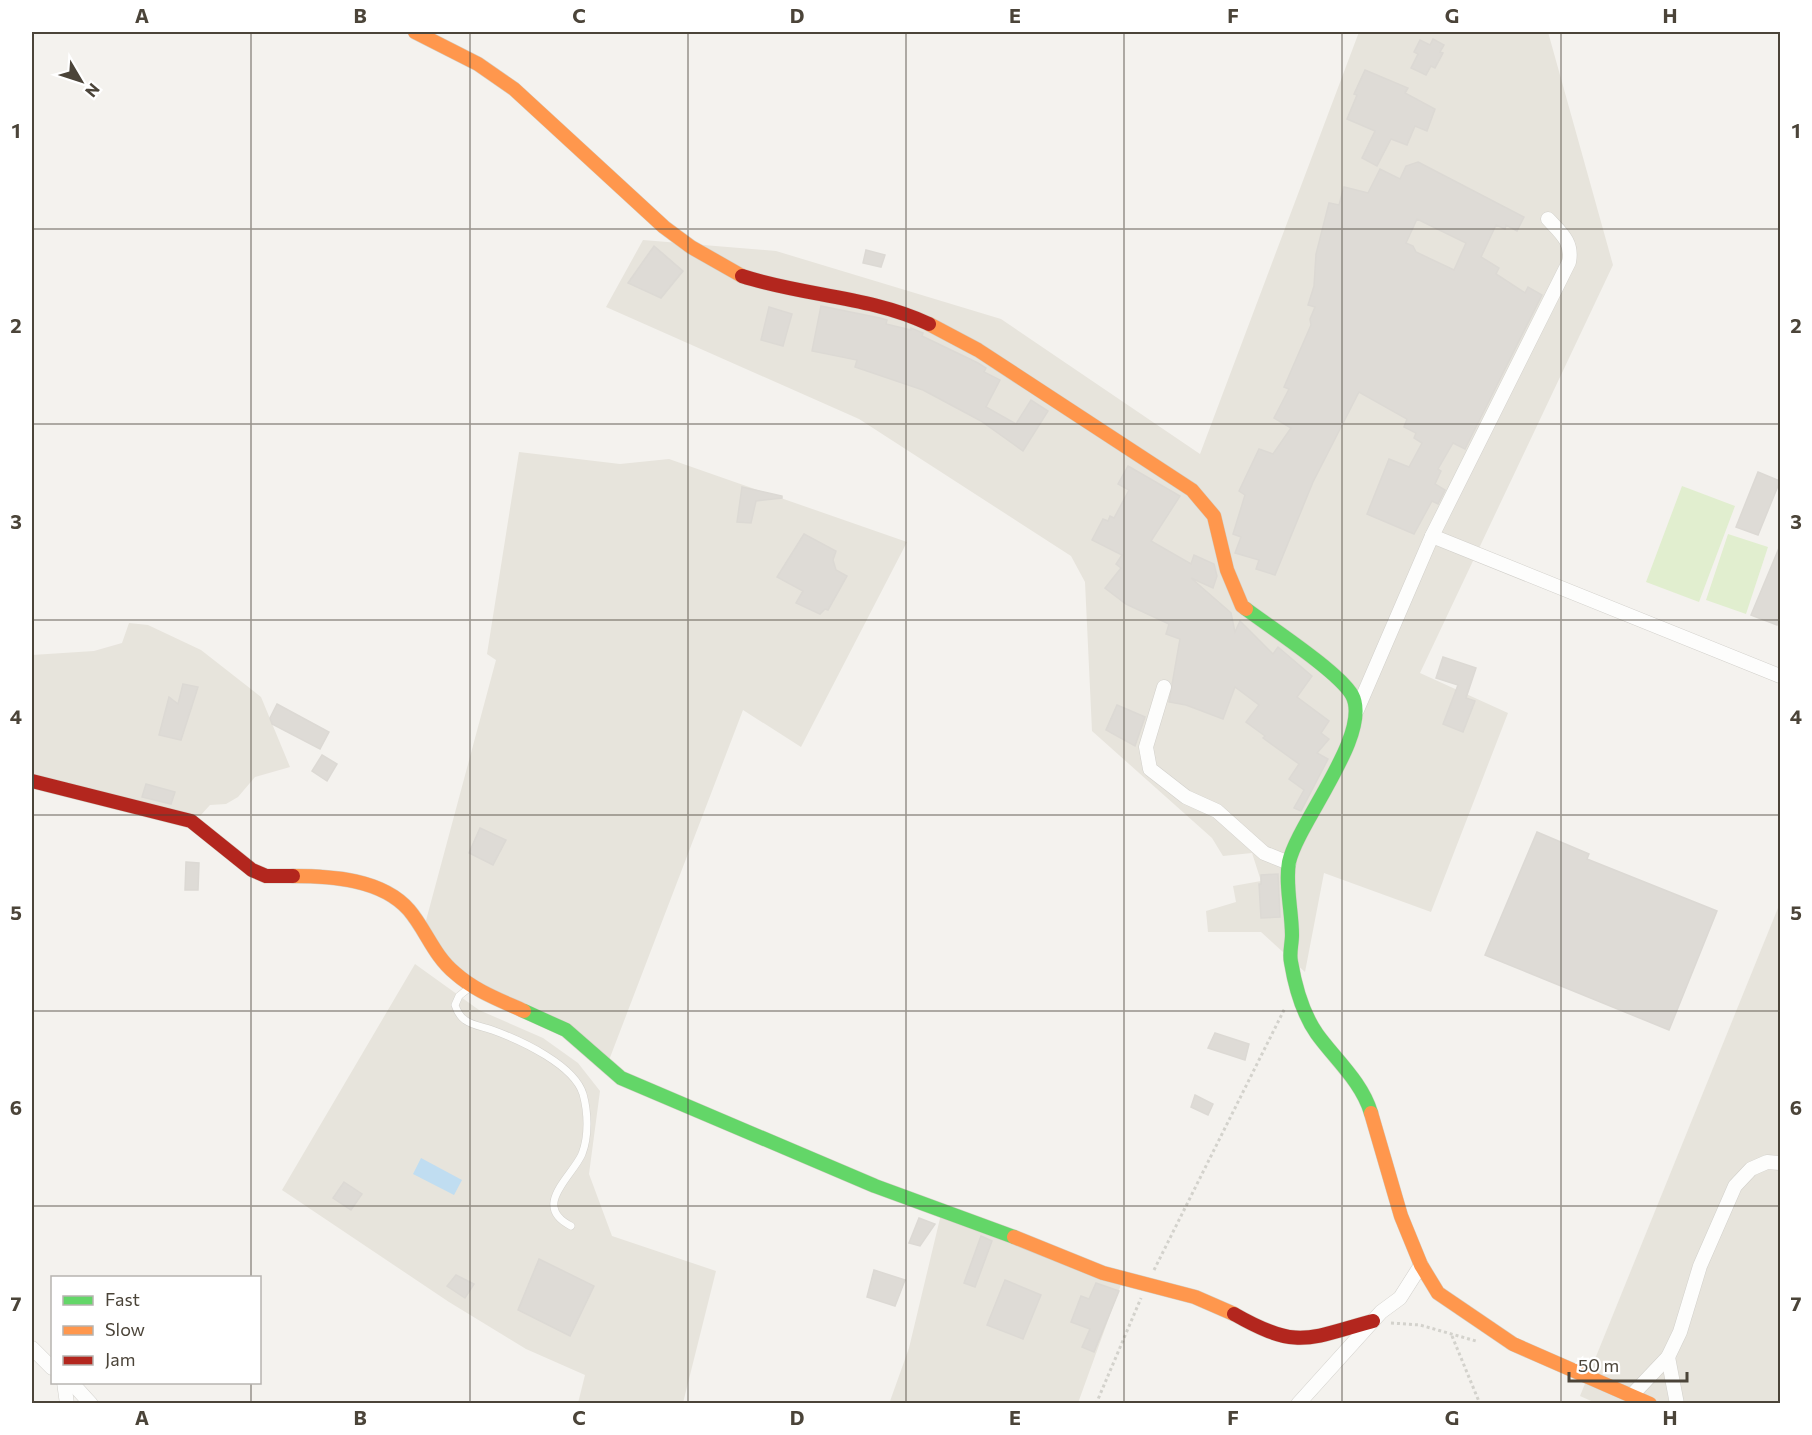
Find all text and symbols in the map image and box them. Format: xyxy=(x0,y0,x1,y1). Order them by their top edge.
text: A xyxy=(135,3,149,27)
text: B xyxy=(353,3,367,27)
text: C xyxy=(572,3,586,27)
text: D xyxy=(790,3,804,27)
text: E xyxy=(1009,3,1021,27)
text: F xyxy=(1227,3,1239,27)
text: G xyxy=(1445,3,1459,27)
text: H xyxy=(1663,3,1678,27)
north arrow xyxy=(51,51,111,111)
text: N xyxy=(82,80,104,101)
text: 1 xyxy=(11,118,21,142)
text: 1 xyxy=(1791,118,1801,142)
text: 2 xyxy=(10,313,22,337)
text: 2 xyxy=(1790,313,1802,337)
text: 3 xyxy=(10,509,22,533)
text: 3 xyxy=(1790,509,1802,533)
text: 4 xyxy=(10,704,22,728)
text: 4 xyxy=(1790,704,1802,728)
text: 5 xyxy=(10,900,22,924)
text: 5 xyxy=(1790,900,1802,924)
text: 6 xyxy=(10,1095,22,1119)
text: 6 xyxy=(1790,1095,1802,1119)
legend xyxy=(51,1276,261,1384)
text: Fast xyxy=(105,1288,140,1310)
text: 7 xyxy=(11,1291,22,1315)
text: 7 xyxy=(1791,1291,1802,1315)
text: Slow xyxy=(105,1318,145,1340)
scale bar xyxy=(1569,1345,1688,1383)
text: Jam xyxy=(105,1348,135,1370)
text: 50 m xyxy=(1578,1354,1619,1376)
text: A xyxy=(135,1405,149,1429)
text: B xyxy=(353,1405,367,1429)
text: C xyxy=(572,1405,586,1429)
text: D xyxy=(790,1405,804,1429)
text: E xyxy=(1009,1405,1021,1429)
text: F xyxy=(1227,1405,1239,1429)
text: G xyxy=(1445,1405,1459,1429)
text: H xyxy=(1663,1405,1678,1429)

